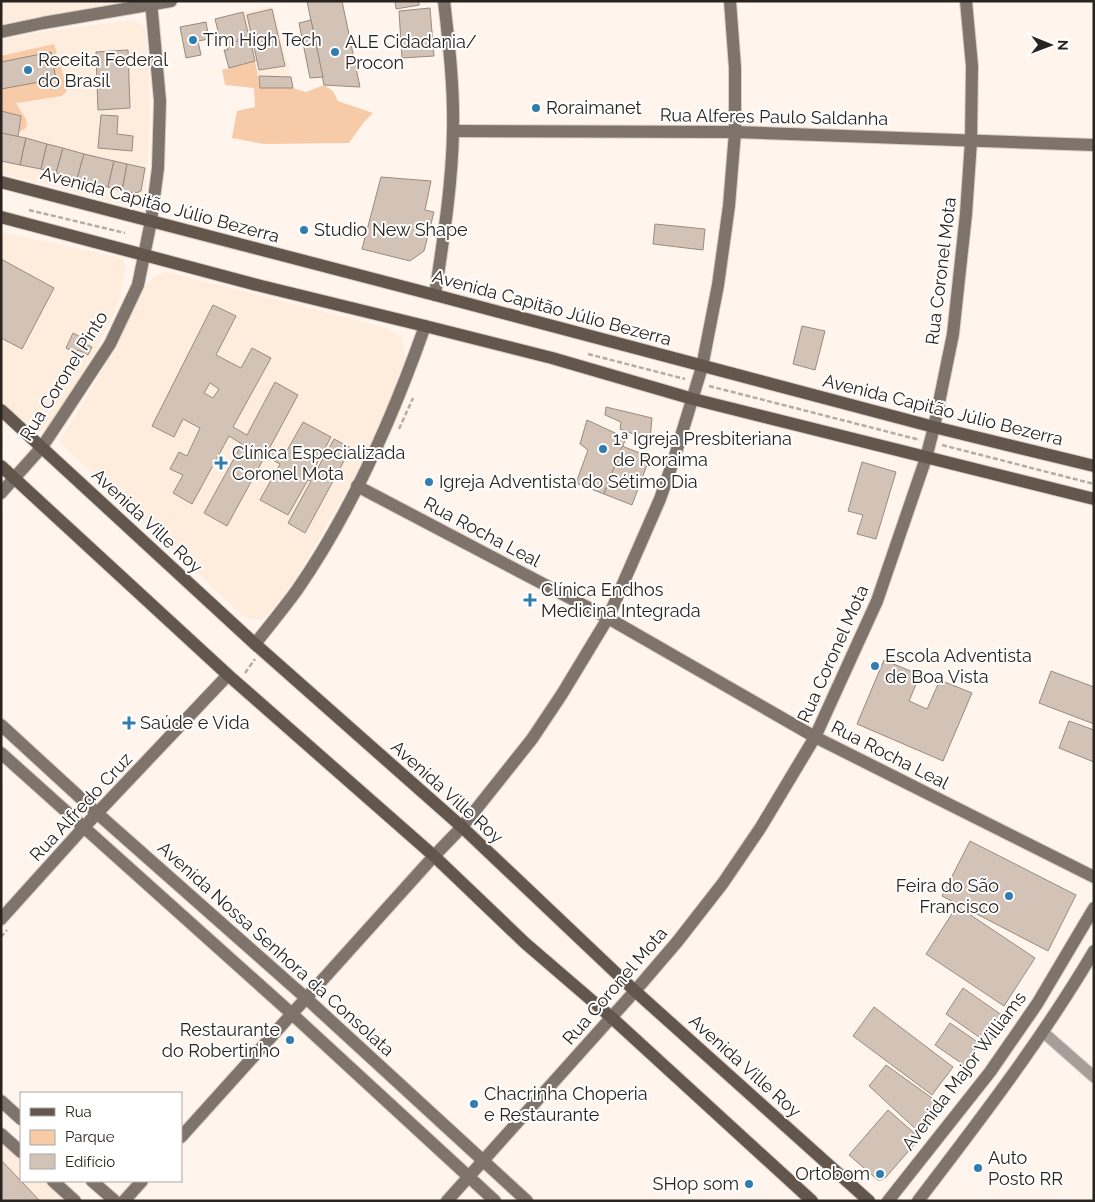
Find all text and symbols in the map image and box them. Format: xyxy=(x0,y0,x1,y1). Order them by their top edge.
north arrow xyxy=(1025,20,1075,70)
place label: Tim High Tech xyxy=(203,29,322,50)
place label: ALE Cidadania/ Procon xyxy=(345,31,477,73)
marker: Tim High Tech xyxy=(187,34,199,46)
text: N xyxy=(1055,40,1071,51)
marker: ALE Cidadania/ Procon xyxy=(329,46,341,58)
place label: Receita Federal do Brasil xyxy=(38,49,168,91)
marker: Receita Federal do Brasil xyxy=(22,64,34,76)
place label: Roraimanet xyxy=(546,97,642,118)
marker: Roraimanet xyxy=(530,102,542,114)
street label: Rua Alferes Paulo Saldanha xyxy=(660,104,888,129)
street label: Avenida Capitão Júlio Bezerra xyxy=(38,162,282,247)
street label: Rua Coronel Mota xyxy=(921,196,960,346)
place label: Studio New Shape xyxy=(314,219,468,240)
marker: Studio New Shape xyxy=(298,224,310,236)
street label: Avenida Capitão Júlio Bezerra xyxy=(430,265,674,350)
street label: Rua Coronel Pinto xyxy=(15,307,112,444)
street label: Avenida Capitão Júlio Bezerra xyxy=(821,369,1065,450)
place label: 1ª Igreja Presbiteriana de Roraima xyxy=(613,428,792,470)
place label: Clínica Especializada Coronel Mota xyxy=(232,442,405,484)
marker: 1ª Igreja Presbiteriana de Roraima xyxy=(597,443,609,455)
marker: Clínica Especializada Coronel Mota xyxy=(214,456,228,470)
street label: Avenida Ville Roy xyxy=(88,464,207,577)
place label: Igreja Adventista do Sétimo Dia xyxy=(439,471,698,492)
marker: Igreja Adventista do Sétimo Dia xyxy=(423,476,435,488)
street label: Rua Rocha Leal xyxy=(420,492,544,571)
place label: Clínica Endhos Medicina Integrada xyxy=(541,579,701,621)
street label: Rua Coronel Mota xyxy=(793,582,872,726)
marker: Clínica Endhos Medicina Integrada xyxy=(523,593,537,607)
place label: Escola Adventista de Boa Vista xyxy=(885,645,1032,687)
marker: Escola Adventista de Boa Vista xyxy=(869,660,881,672)
place label: Saúde e Vida xyxy=(140,712,249,733)
marker: Saúde e Vida xyxy=(122,716,136,730)
street label: Rua Rocha Leal xyxy=(828,716,953,793)
street label: Avenida Ville Roy xyxy=(387,736,508,848)
street label: Rua Alfredo Cruz xyxy=(25,748,136,865)
street label: Avenida Nossa Senhora da Consolata xyxy=(154,837,399,1060)
place label: Feira do São Francisco xyxy=(896,875,999,917)
marker: Feira do São Francisco xyxy=(1003,890,1015,902)
street label: Rua Coronel Mota xyxy=(558,923,671,1049)
street label: Avenida Major Williams xyxy=(897,987,1030,1154)
street label: Avenida Ville Roy xyxy=(685,1010,806,1122)
place label: Restaurante do Robertinho xyxy=(162,1019,280,1061)
marker: Restaurante do Robertinho xyxy=(284,1034,296,1046)
place label: Chacrinha Choperia e Restaurante xyxy=(484,1083,647,1125)
legend xyxy=(20,1092,182,1182)
marker: Chacrinha Choperia e Restaurante xyxy=(468,1098,480,1110)
text: Rua xyxy=(65,1103,92,1121)
text: Parque xyxy=(65,1128,115,1146)
place label: Auto Posto RR xyxy=(988,1147,1063,1189)
text: Edifício xyxy=(65,1153,115,1171)
marker: Auto Posto RR xyxy=(972,1162,984,1174)
place label: Ortobom xyxy=(795,1163,870,1184)
marker: Ortobom xyxy=(874,1168,886,1180)
place label: SHop som xyxy=(653,1173,739,1194)
marker: SHop som xyxy=(743,1178,755,1190)

